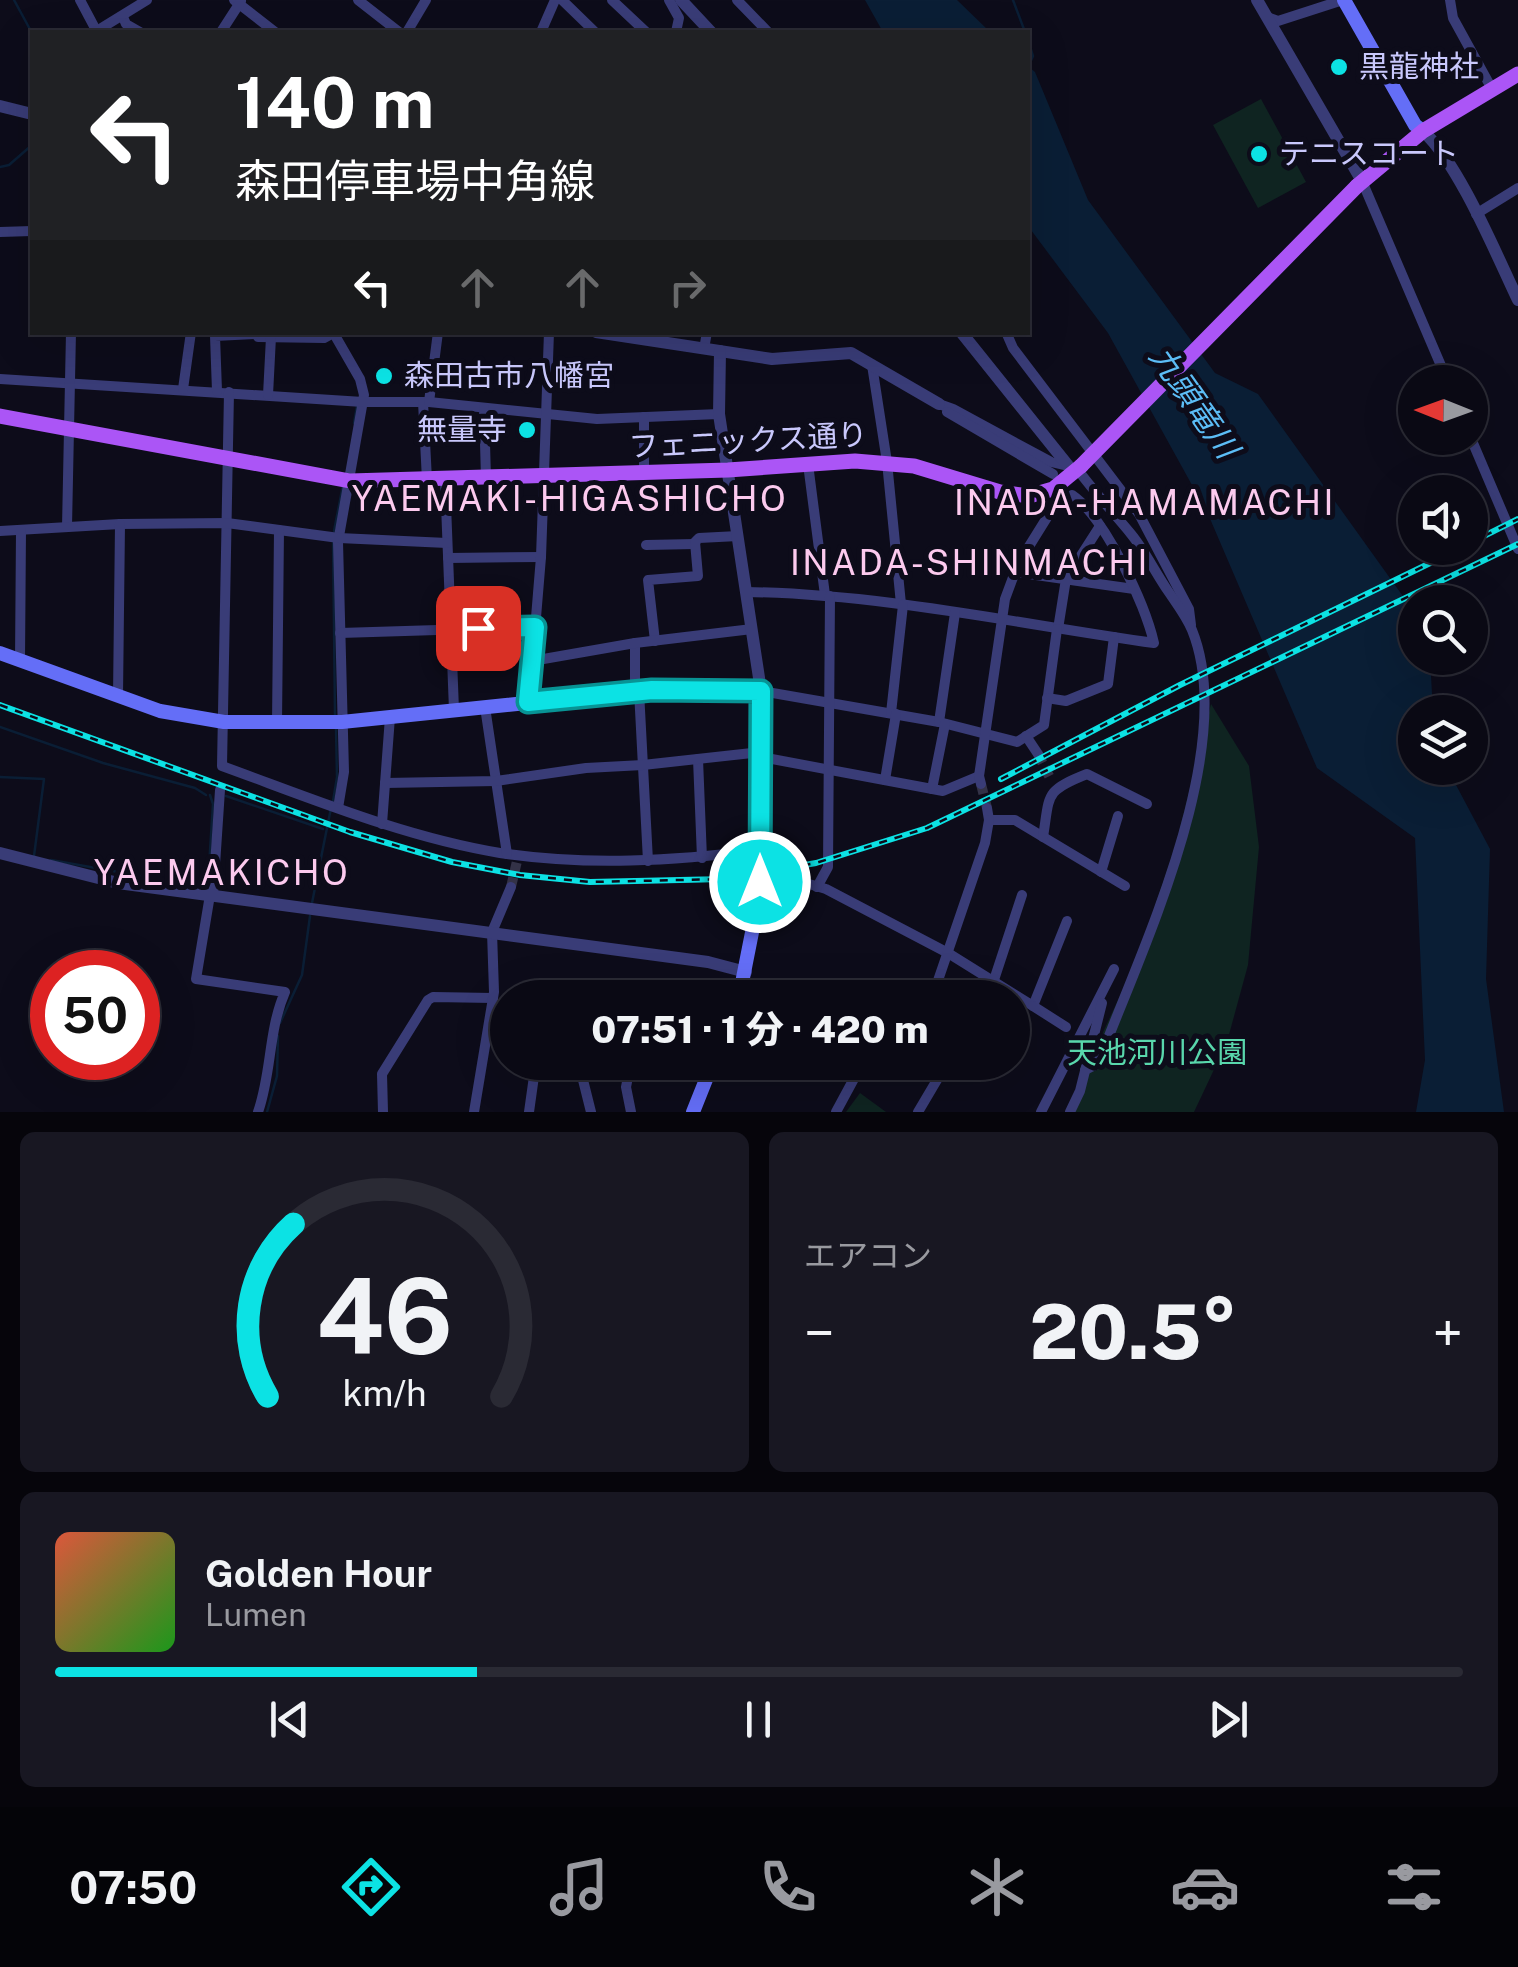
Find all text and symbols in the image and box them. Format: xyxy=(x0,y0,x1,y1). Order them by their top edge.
place label: 黒龍神社 xyxy=(1359,48,1479,84)
marker: 黒龍神社 xyxy=(1328,56,1350,78)
text: 140 m xyxy=(235,61,434,144)
icon: left xyxy=(70,70,200,200)
place label: テニスコート xyxy=(1279,135,1459,171)
marker: テニスコート xyxy=(1248,143,1270,165)
text: 森田停車場中角線 xyxy=(235,154,595,207)
icon: left xyxy=(345,260,400,315)
icon: ahead xyxy=(450,260,505,315)
icon: ahead xyxy=(555,260,610,315)
icon: right xyxy=(660,260,715,315)
water label: 九頭竜川 xyxy=(1143,339,1248,467)
place label: 森田古市八幡宮 xyxy=(404,357,614,393)
marker: 森田古市八幡宮 xyxy=(373,365,395,387)
north arrow xyxy=(1398,365,1488,455)
map controls xyxy=(1398,365,1488,785)
place label: 無量寺 xyxy=(417,411,507,447)
street label: フェニックス通り xyxy=(628,416,868,464)
marker: 無量寺 xyxy=(516,419,538,441)
button: sound xyxy=(1398,475,1488,565)
district label: YAEMAKI-HIGASHICHO xyxy=(352,478,788,519)
district label: INADA-HAMAMACHI xyxy=(954,482,1336,523)
district label: INADA-SHINMACHI xyxy=(790,542,1150,583)
button: search xyxy=(1398,585,1488,675)
pin xyxy=(436,586,521,671)
icon: arrive xyxy=(451,601,506,656)
button: layers xyxy=(1398,695,1488,785)
position arrow xyxy=(708,830,812,934)
district label: YAEMAKICHO xyxy=(94,852,350,893)
speed limit sign: 50 xyxy=(30,950,160,1080)
text: 07:51 · 1 分 · 420 m xyxy=(591,1007,929,1052)
park label: 天池河川公園 xyxy=(1067,1034,1247,1070)
text: エアコン xyxy=(804,1237,932,1274)
text: 46 xyxy=(316,1255,453,1377)
text: 20.5° xyxy=(1030,1288,1237,1376)
text: − xyxy=(804,1301,835,1365)
text: + xyxy=(1433,1301,1463,1365)
text: km/h xyxy=(342,1372,427,1414)
text: Golden Hour xyxy=(205,1551,432,1596)
text: Lumen xyxy=(205,1596,307,1633)
icon: previous xyxy=(262,1692,317,1747)
icon: pause xyxy=(731,1692,786,1747)
icon: next xyxy=(1201,1692,1256,1747)
icon: directions xyxy=(336,1852,406,1922)
icon: music xyxy=(544,1852,614,1922)
icon: phone xyxy=(753,1852,823,1922)
icon: climate xyxy=(962,1852,1032,1922)
icon: car xyxy=(1170,1852,1240,1922)
icon: filters xyxy=(1379,1852,1449,1922)
text: 07:50 xyxy=(69,1861,197,1914)

